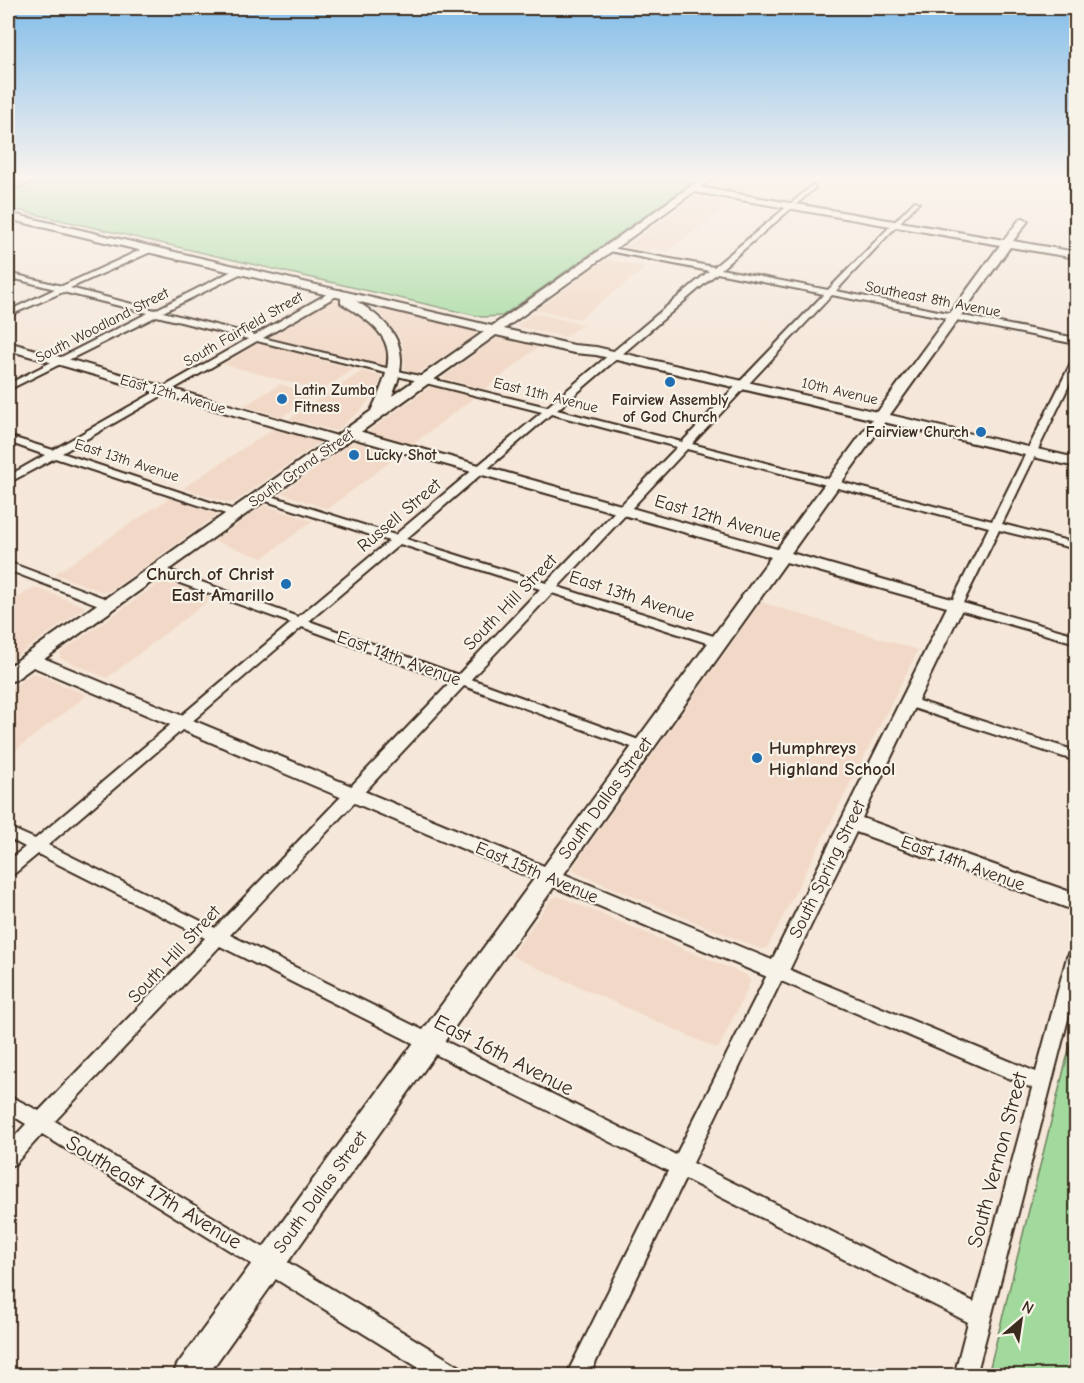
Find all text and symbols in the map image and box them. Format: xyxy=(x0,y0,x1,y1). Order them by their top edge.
street label: Southeast 8th Avenue xyxy=(864,277,1003,321)
street label: South Woodland Street xyxy=(32,283,172,366)
street label: South Fairfield Street xyxy=(180,287,307,371)
street label: East 12th Avenue xyxy=(118,370,228,418)
street label: East 11th Avenue xyxy=(492,373,601,417)
street label: 10th Avenue xyxy=(800,373,881,409)
marker: Fairview Assembly of God Church xyxy=(663,375,677,389)
place label: Latin Zumba Fitness xyxy=(294,381,375,416)
place label: Fairview Assembly of God Church xyxy=(612,391,728,426)
marker: Latin Zumba Fitness xyxy=(275,392,289,406)
place label: Fairview Church xyxy=(866,423,969,441)
street label: South Grand Street xyxy=(245,425,358,511)
marker: Fairview Church xyxy=(974,425,988,439)
street label: East 13th Avenue xyxy=(72,435,182,486)
place label: Lucky Shot xyxy=(366,446,438,464)
marker: Lucky Shot xyxy=(347,448,361,462)
street label: Russell Street xyxy=(353,474,446,556)
street label: East 12th Avenue xyxy=(652,490,784,547)
street label: South Hill Street xyxy=(459,549,562,655)
place label: Church of Christ East Amarillo xyxy=(146,564,275,606)
street label: East 13th Avenue xyxy=(566,566,697,627)
marker: Church of Christ East Amarillo xyxy=(279,577,293,591)
street label: East 14th Avenue xyxy=(334,626,464,691)
street label: South Dallas Street xyxy=(554,732,657,863)
place label: Humphreys Highland School xyxy=(769,738,895,780)
marker: Humphreys Highland School xyxy=(750,751,764,765)
street label: South Spring Street xyxy=(785,796,870,942)
street label: East 14th Avenue xyxy=(898,831,1028,896)
street label: East 15th Avenue xyxy=(472,837,601,908)
street label: South Hill Street xyxy=(124,901,225,1007)
street label: East 16th Avenue xyxy=(430,1010,578,1100)
street label: South Vernon Street xyxy=(962,1069,1032,1250)
street label: South Dallas Street xyxy=(269,1126,372,1257)
street label: Southeast 17th Avenue xyxy=(62,1130,246,1254)
north arrow xyxy=(991,1290,1051,1350)
text: N xyxy=(1019,1297,1037,1318)

